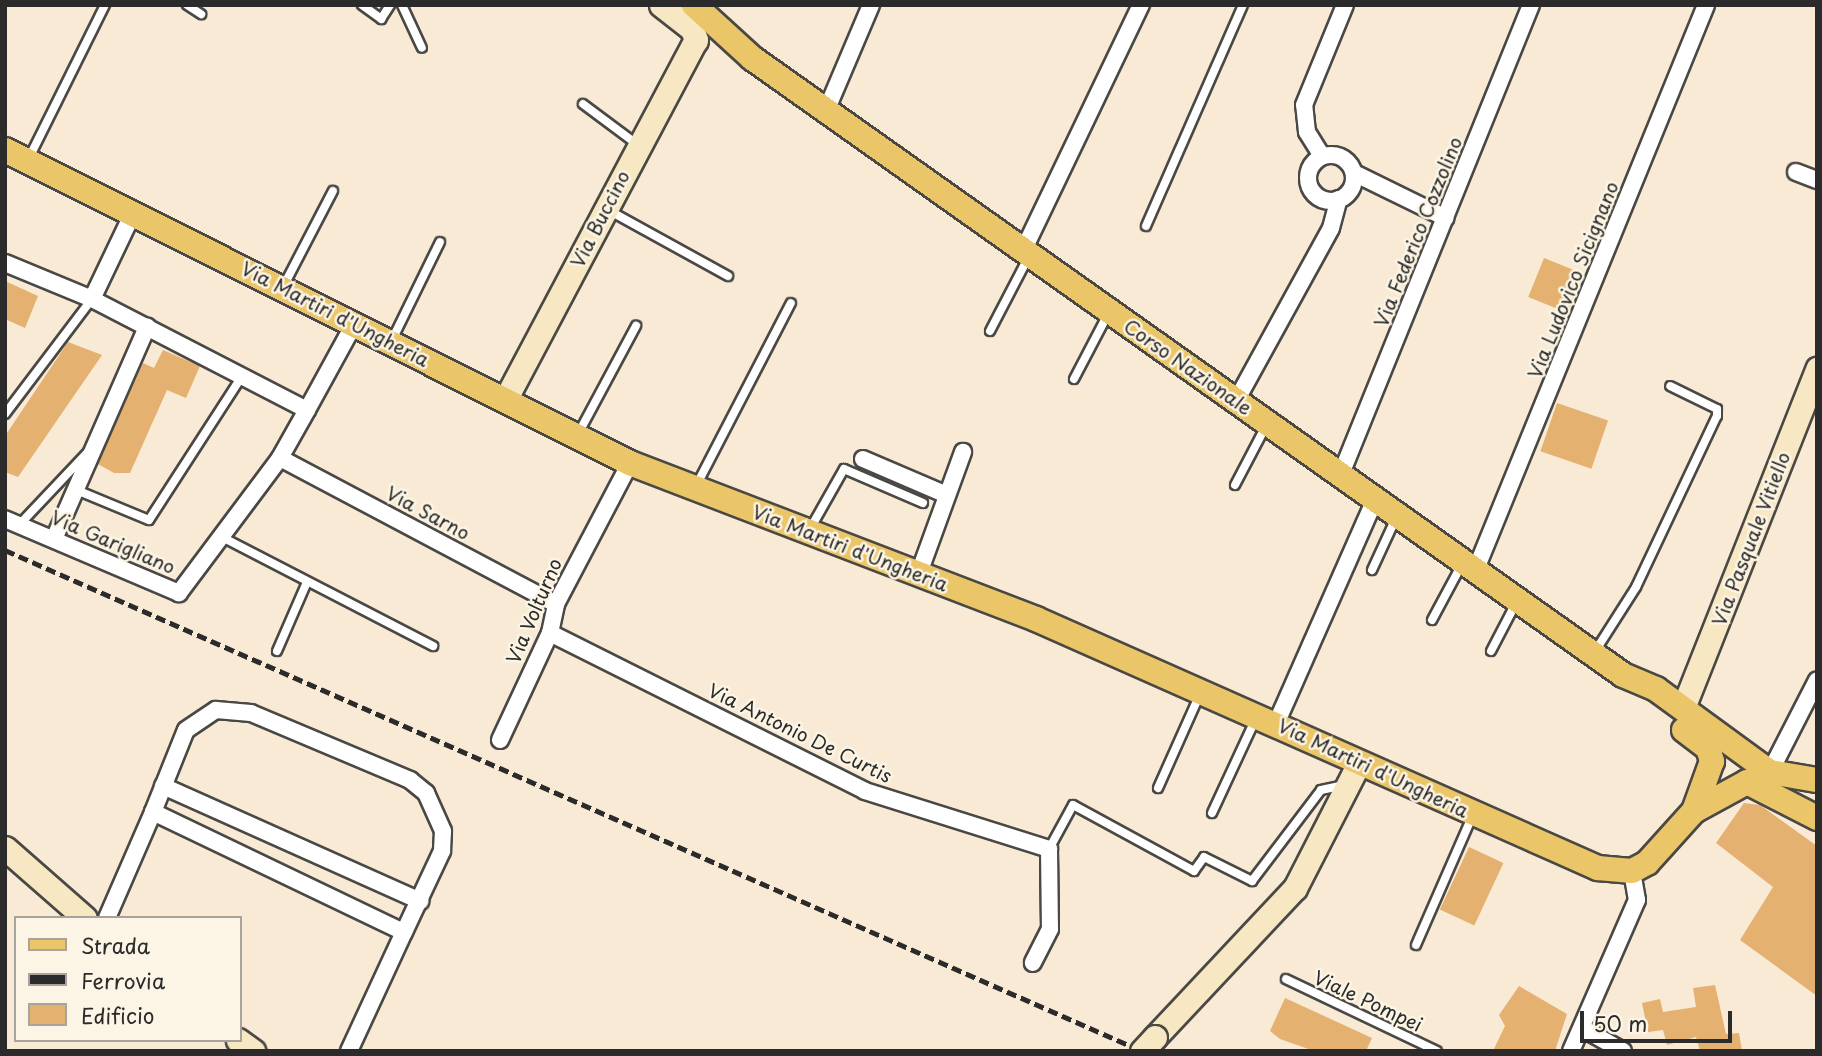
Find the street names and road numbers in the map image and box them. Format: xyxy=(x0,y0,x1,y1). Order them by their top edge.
street label: Via Federico Cozzolino xyxy=(1369,134,1467,330)
street label: Via Buccino xyxy=(566,166,634,272)
street label: Via Ludovico Sicignano xyxy=(1523,179,1623,381)
street label: Via Martiri d'Ungheria xyxy=(237,257,433,371)
street label: Corso Nazionale xyxy=(1120,314,1256,420)
street label: Via Pasquale Vitiello xyxy=(1707,449,1795,629)
street label: Via Sarno xyxy=(383,482,473,544)
street label: Via Martiri d'Ungheria xyxy=(749,500,951,596)
street label: Via Garigliano xyxy=(48,506,178,578)
street label: Via Volturno xyxy=(501,554,567,668)
street label: Via Antonio De Curtis xyxy=(704,678,896,788)
street label: Via Martiri d'Ungheria xyxy=(1274,714,1472,822)
street label: Viale Pompei xyxy=(1310,966,1426,1036)

